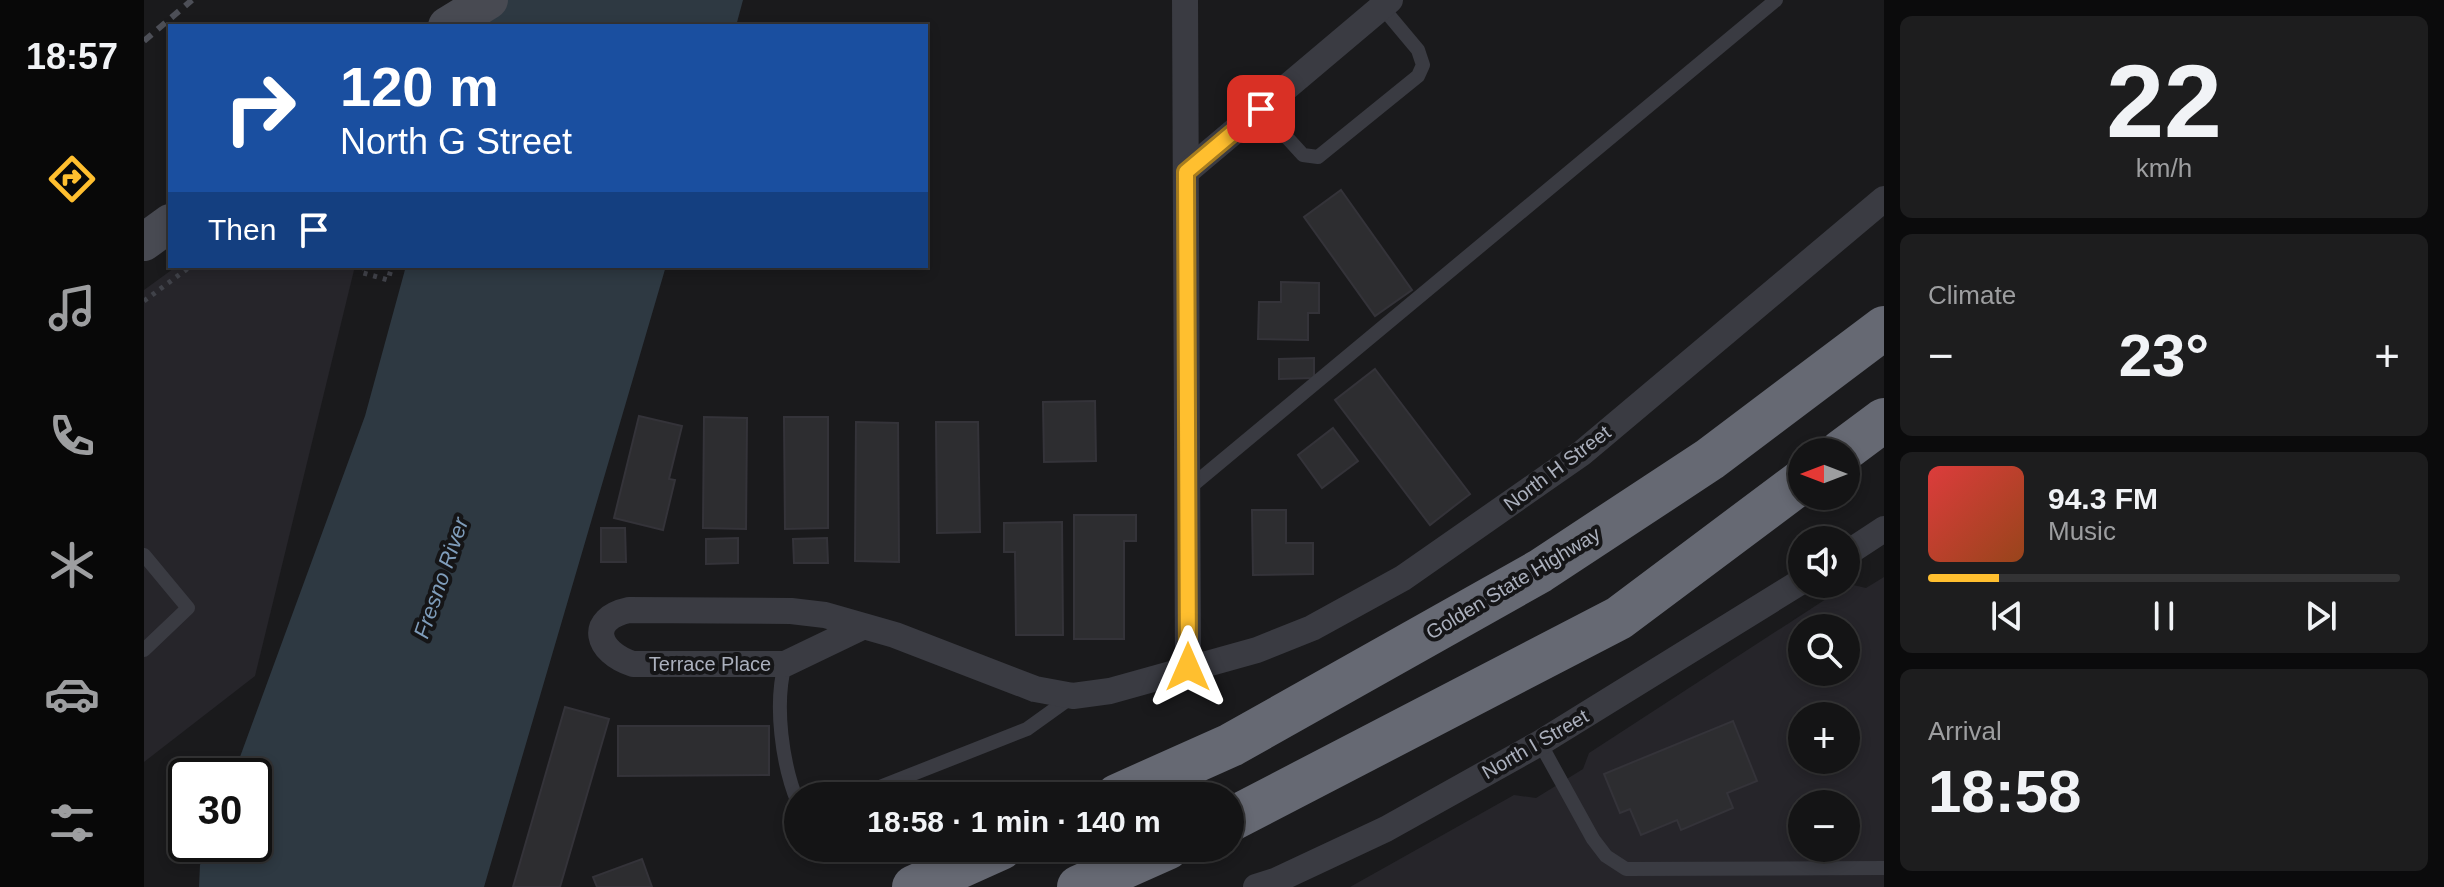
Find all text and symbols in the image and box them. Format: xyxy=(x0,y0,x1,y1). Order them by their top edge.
text: 18:57 xyxy=(26,36,118,77)
text: 22 xyxy=(2106,43,2222,159)
text: 120 m xyxy=(340,55,499,118)
icon: right xyxy=(208,56,312,160)
pin xyxy=(1227,75,1295,143)
icon: arrive xyxy=(1239,87,1283,131)
text: North G Street xyxy=(340,121,572,162)
icon: directions xyxy=(44,151,100,207)
text: km/h xyxy=(2136,153,2192,183)
icon: arrive xyxy=(292,208,336,252)
text: Then xyxy=(208,213,276,246)
icon: music xyxy=(44,280,100,336)
text: Climate xyxy=(1928,280,2016,310)
text: 23° xyxy=(2119,322,2209,389)
text: − xyxy=(1928,331,1954,380)
text: + xyxy=(2374,331,2400,380)
icon: phone xyxy=(44,408,100,464)
street label: North H Street xyxy=(1499,420,1615,515)
north arrow xyxy=(1788,438,1860,510)
map controls xyxy=(1788,438,1860,862)
text: 94.3 FM xyxy=(2048,482,2158,515)
water label: Fresno River xyxy=(409,513,474,642)
text: Music xyxy=(2048,516,2116,546)
street label: Golden State Highway xyxy=(1422,522,1604,644)
button: sound xyxy=(1788,526,1860,598)
icon: climate xyxy=(44,537,100,593)
icon: previous xyxy=(1985,594,2029,638)
icon: pause xyxy=(2142,594,2186,638)
icon: next xyxy=(2299,594,2343,638)
button: search xyxy=(1788,614,1860,686)
position arrow xyxy=(1146,625,1230,709)
street label: Terrace Place xyxy=(649,653,771,675)
icon: car xyxy=(44,666,100,722)
button: + xyxy=(1788,702,1860,774)
street label: North I Street xyxy=(1478,705,1592,783)
text: Arrival xyxy=(1928,716,2002,746)
speed limit sign: 30 xyxy=(168,758,272,862)
text: 18:58 xyxy=(1928,758,2081,825)
button: − xyxy=(1788,790,1860,862)
icon: filters xyxy=(44,795,100,851)
text: 18:58 · 1 min · 140 m xyxy=(867,805,1161,838)

